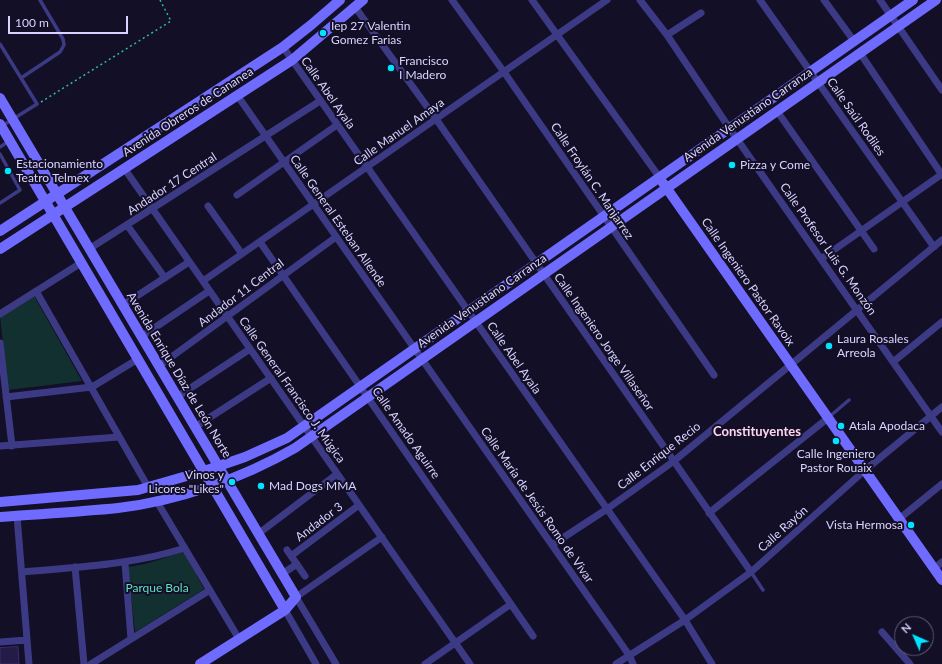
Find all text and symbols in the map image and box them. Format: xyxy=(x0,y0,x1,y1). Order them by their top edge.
scale bar xyxy=(10,8,130,34)
text: 100 m xyxy=(15,15,49,30)
place label: Iep 27 Valentin Gomez Farias xyxy=(331,19,410,47)
marker: Iep 27 Valentin Gomez Farias xyxy=(318,28,328,38)
street label: Calle Abel Ayala xyxy=(298,54,358,132)
place label: Francisco I Madero xyxy=(399,54,448,82)
marker: Francisco I Madero xyxy=(386,63,396,73)
street label: Avenida Obreros de Cananea xyxy=(120,64,256,160)
street label: Avenida Venustiano Carranza xyxy=(681,65,815,165)
street label: Calle Saúl Rodiles xyxy=(824,75,888,159)
street label: Calle Manuel Amaya xyxy=(351,95,447,169)
street label: Calle Froylán C. Manjarrez xyxy=(548,120,636,242)
street label: Andador 17 Central xyxy=(125,150,219,218)
street label: Calle General Esteban Allende xyxy=(287,152,389,290)
place label: Estacionamiento Teatro Telmex xyxy=(16,157,103,185)
place label: Pizza y Come xyxy=(740,158,810,172)
marker: Pizza y Come xyxy=(727,160,737,170)
marker: Estacionamiento Teatro Telmex xyxy=(3,166,13,176)
street label: Calle Profesor Luis G. Monzón xyxy=(777,180,879,318)
street label: Calle Ingeniero Pastor Ravoix xyxy=(698,215,798,349)
street label: Avenida Venustiano Carranza xyxy=(415,251,549,351)
street label: Andador 11 Central xyxy=(195,256,287,330)
street label: Calle Ingeniero Jorge Villaseñor xyxy=(551,270,657,414)
street label: Avenida Enrique Díaz de León Norte xyxy=(124,290,234,460)
street label: Calle General Francisco J. Múgica xyxy=(236,314,348,466)
street label: Calle Abel Ayala xyxy=(484,319,544,397)
place label: Laura Rosales Arreola xyxy=(837,332,909,360)
marker: Laura Rosales Arreola xyxy=(824,341,834,351)
street label: Calle Amado Aguirre xyxy=(369,384,443,482)
street label: Calle Enrique Recio xyxy=(615,419,703,493)
place label: Atala Apodaca xyxy=(849,419,925,433)
marker: Atala Apodaca xyxy=(836,421,846,431)
street label: Calle María de Jesús Romo de Vivar xyxy=(477,424,597,586)
district label: Constituyentes xyxy=(713,424,801,440)
marker: Calle Ingeniero Pastor Rouaix xyxy=(831,436,841,446)
place label: Calle Ingeniero Pastor Rouaix xyxy=(797,447,875,475)
place label: Vinos y Licores "Likes" xyxy=(149,468,224,496)
marker: Vinos y Licores "Likes" xyxy=(227,477,237,487)
place label: Mad Dogs MMA xyxy=(269,479,356,493)
marker: Mad Dogs MMA xyxy=(256,481,266,491)
street label: Andador 3 xyxy=(293,500,345,544)
street label: Calle Rayón xyxy=(755,503,811,555)
place label: Vista Hermosa xyxy=(826,518,903,532)
marker: Vista Hermosa xyxy=(906,520,916,530)
park label: Parque Bola xyxy=(125,581,189,595)
north arrow xyxy=(894,616,934,656)
text: N xyxy=(898,620,913,635)

